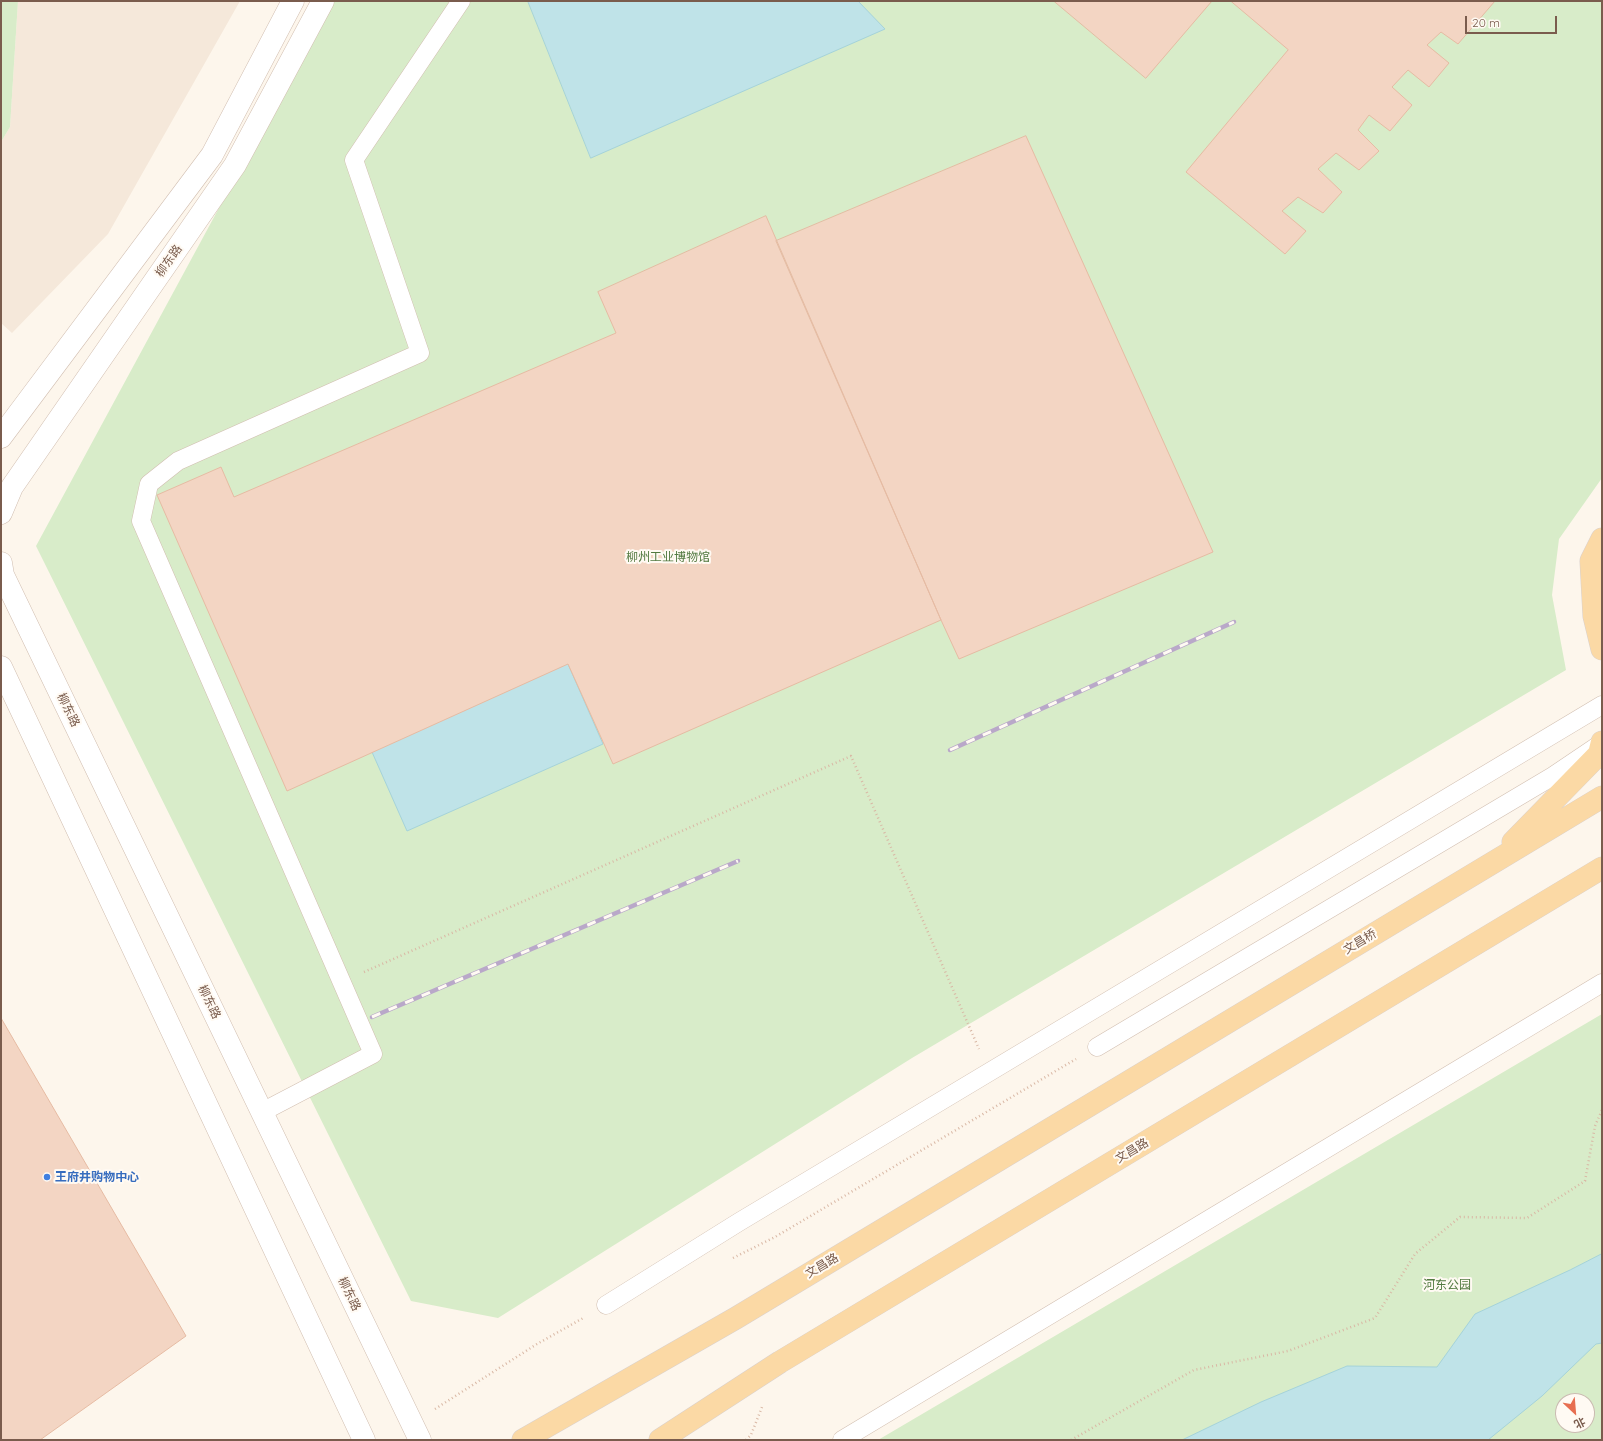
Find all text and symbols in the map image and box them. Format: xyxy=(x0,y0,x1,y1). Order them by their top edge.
scale bar xyxy=(1467,8,1559,34)
text: 20 m xyxy=(1472,15,1500,30)
street label: 柳东路 xyxy=(153,242,185,280)
park label: 柳州工业博物馆 xyxy=(626,550,710,564)
street label: 柳东路 xyxy=(54,691,82,729)
street label: 文昌桥 xyxy=(1341,927,1379,957)
street label: 柳东路 xyxy=(195,983,223,1021)
street label: 文昌路 xyxy=(1113,1136,1151,1166)
place label: 王府井购物中心 xyxy=(55,1170,139,1184)
marker: 王府井购物中心 xyxy=(42,1172,52,1182)
street label: 文昌路 xyxy=(803,1251,841,1281)
street label: 柳东路 xyxy=(335,1275,363,1313)
park label: 河东公园 xyxy=(1423,1278,1471,1292)
north arrow xyxy=(1555,1393,1595,1433)
text: 北 xyxy=(1572,1414,1588,1432)

